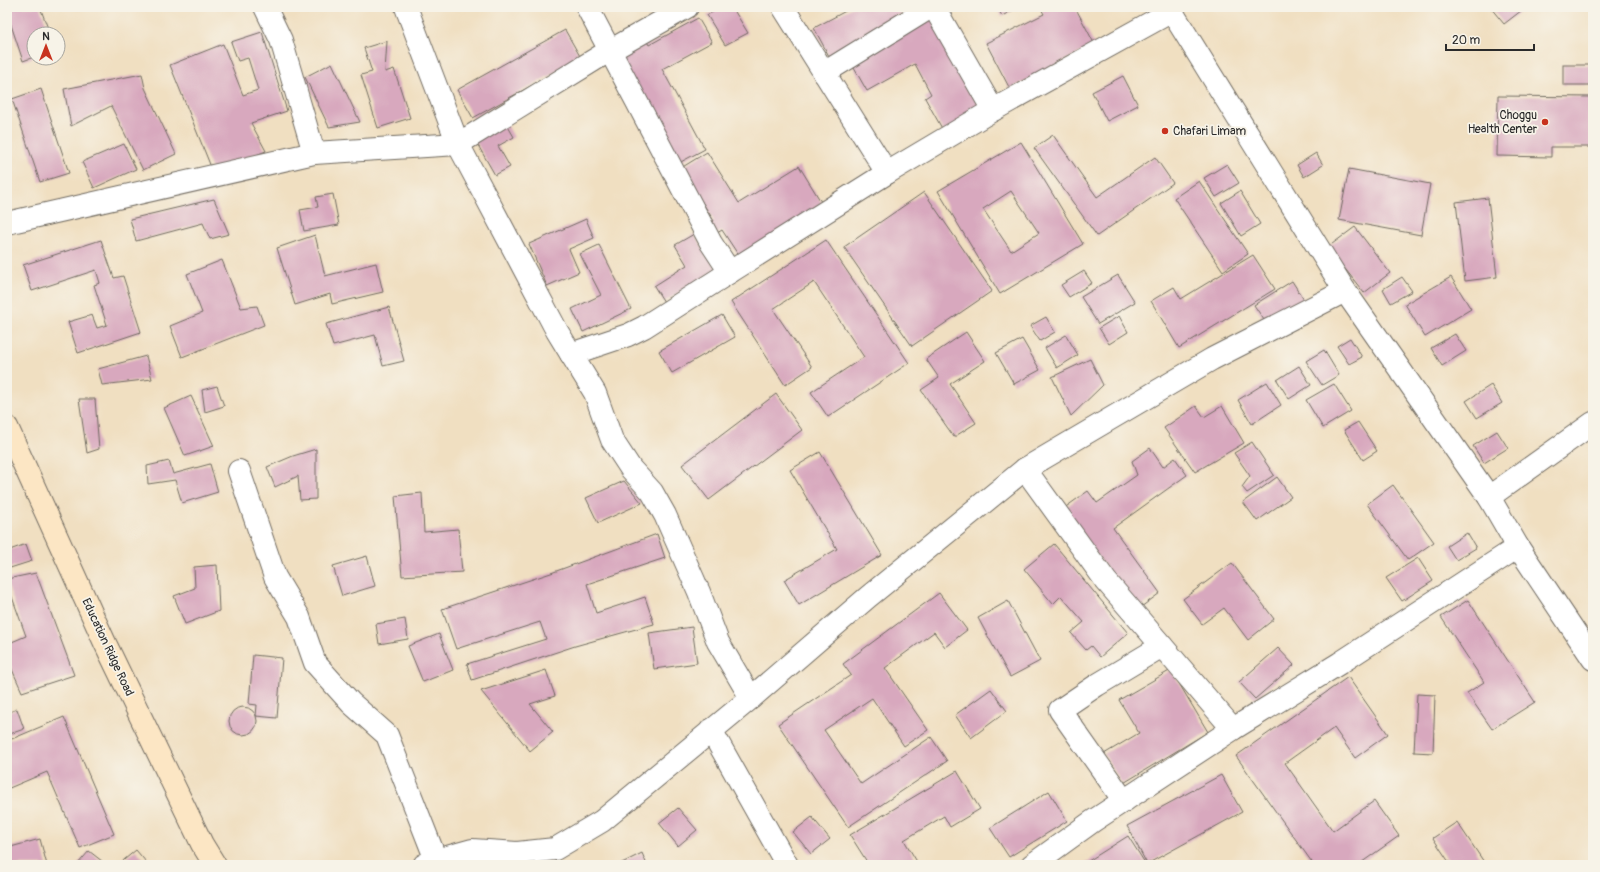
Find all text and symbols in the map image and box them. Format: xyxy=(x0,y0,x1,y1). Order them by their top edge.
north arrow xyxy=(26,26,66,66)
scale bar xyxy=(1446,26,1534,52)
text: N xyxy=(42,30,50,43)
text: 20 m xyxy=(1452,33,1481,48)
place label: Choggu Health Center xyxy=(1468,108,1538,137)
marker: Choggu Health Center xyxy=(1540,117,1550,127)
place label: Chafari Limam xyxy=(1173,124,1246,139)
marker: Chafari Limam xyxy=(1160,126,1170,136)
street label: Education Ridge Road xyxy=(78,596,137,699)

